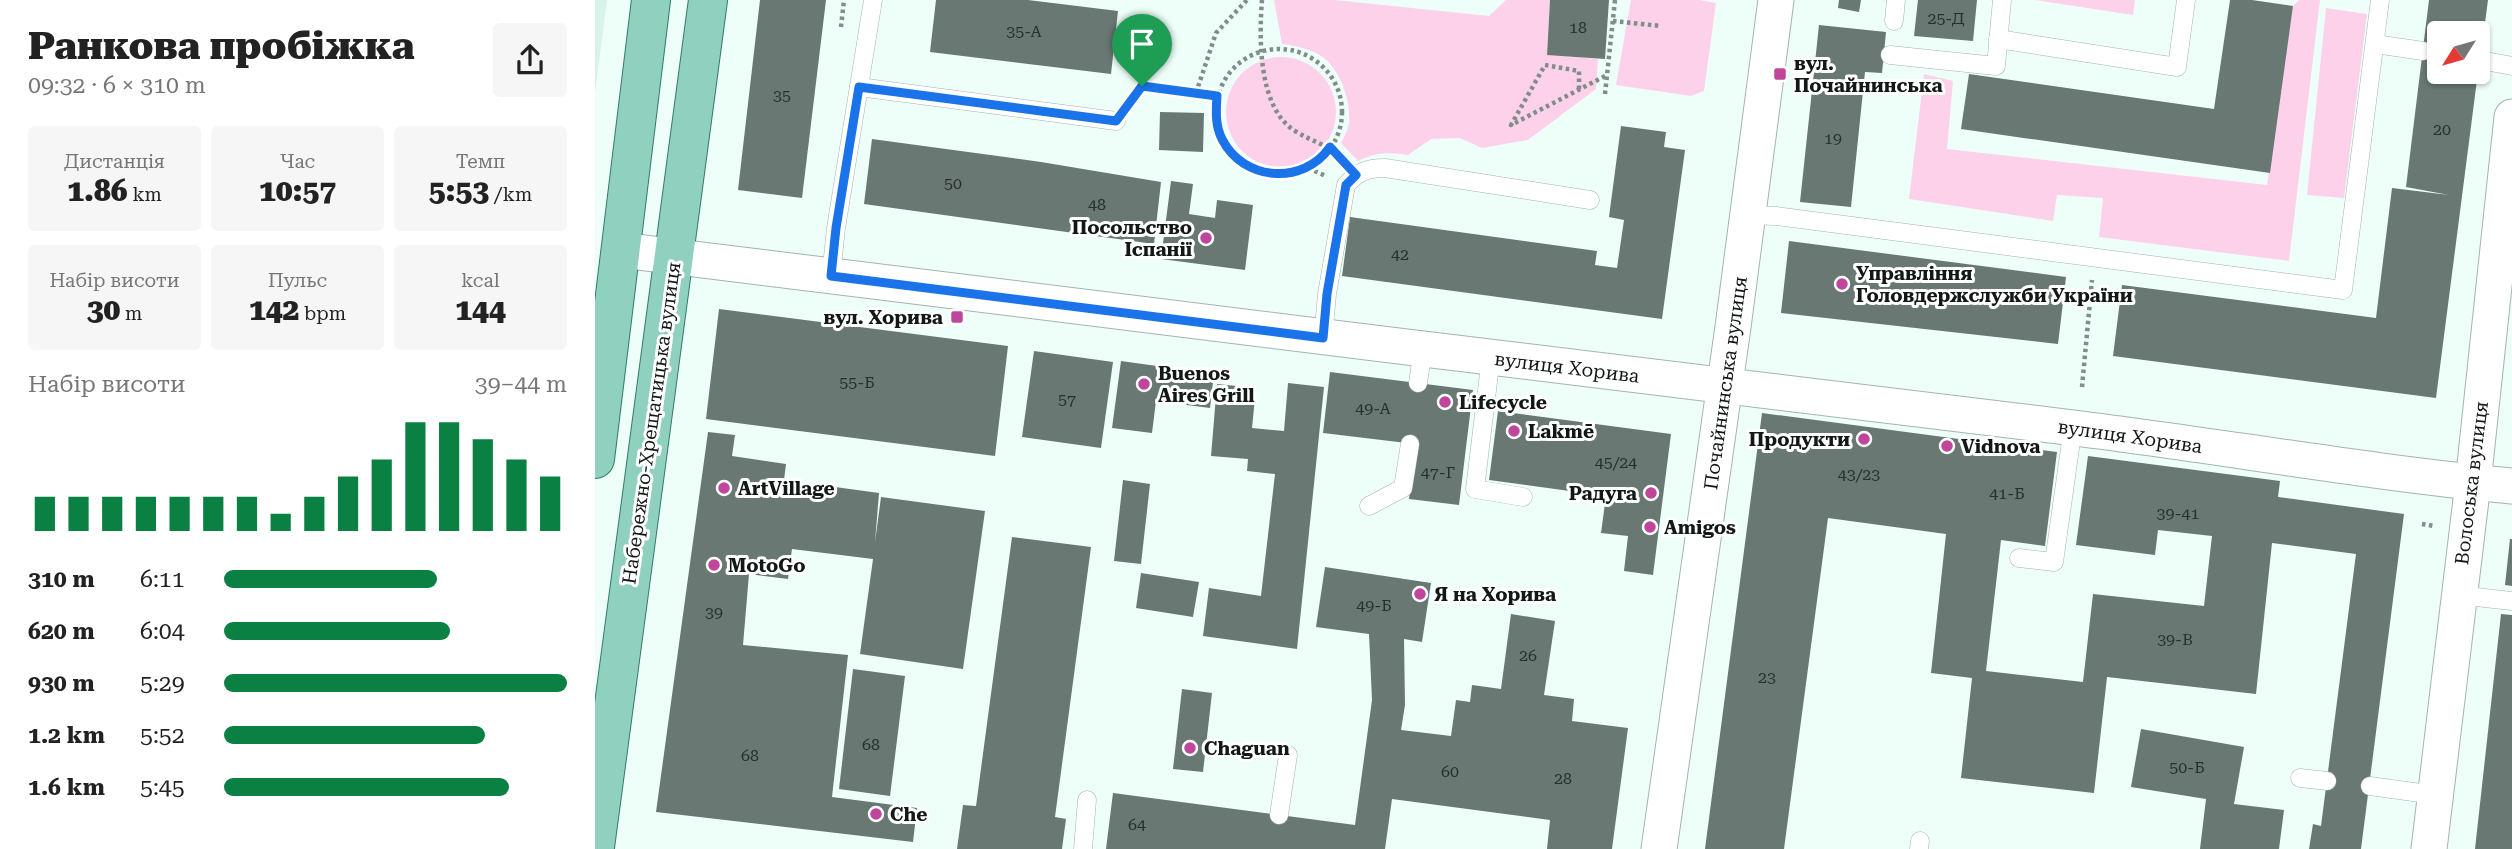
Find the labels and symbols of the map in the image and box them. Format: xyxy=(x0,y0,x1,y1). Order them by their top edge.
house number: 25-Д xyxy=(1927,9,1965,28)
pin xyxy=(1112,14,1172,86)
house number: 18 xyxy=(1569,18,1587,37)
north arrow xyxy=(2427,21,2490,84)
house number: 35-А xyxy=(1006,22,1043,41)
place label: вул. Почайнинська xyxy=(1794,52,1943,97)
marker: вул. Почайнинська xyxy=(1772,66,1788,82)
house number: 35 xyxy=(773,86,791,105)
house number: 20 xyxy=(2433,120,2451,139)
house number: 19 xyxy=(1824,129,1842,148)
house number: 50 xyxy=(944,174,962,193)
house number: 48 xyxy=(1088,195,1106,214)
place label: Посольство Іспанії xyxy=(1072,216,1193,261)
marker: Посольство Іспанії xyxy=(1198,230,1214,246)
house number: 42 xyxy=(1391,245,1409,264)
street label: Набережно-Хрещатицька вулиця xyxy=(617,260,686,586)
place label: Управління Головдержслужби України xyxy=(1856,262,2133,307)
street label: Почайнинська вулиця xyxy=(1699,275,1752,491)
marker: Управління Головдержслужби України xyxy=(1834,276,1850,292)
place label: вул. Хорива xyxy=(824,306,943,329)
marker: вул. Хорива xyxy=(949,309,965,325)
street label: вулиця Хорива xyxy=(1493,347,1641,388)
place label: Buenos Aires Grill xyxy=(1158,362,1255,407)
house number: 55-Б xyxy=(839,373,875,392)
marker: Buenos Aires Grill xyxy=(1136,376,1152,392)
house number: 57 xyxy=(1058,390,1076,409)
place label: Lifecycle xyxy=(1459,391,1547,414)
marker: Lifecycle xyxy=(1437,394,1453,410)
house number: 49-А xyxy=(1355,399,1392,418)
street label: Волоська вулиця xyxy=(2450,400,2493,566)
street label: вулиця Хорива xyxy=(2056,415,2204,458)
place label: Lakmē xyxy=(1528,420,1594,443)
marker: Lakmē xyxy=(1506,423,1522,439)
place label: Продукти xyxy=(1749,428,1850,451)
marker: Продукти xyxy=(1856,431,1872,447)
place label: Vidnova xyxy=(1961,435,2040,458)
marker: Vidnova xyxy=(1939,438,1955,454)
house number: 45/24 xyxy=(1595,453,1637,472)
house number: 47-Г xyxy=(1421,463,1455,482)
house number: 43/23 xyxy=(1838,465,1880,484)
place label: ArtVillage xyxy=(738,477,835,500)
marker: ArtVillage xyxy=(716,480,732,496)
place label: Радуга xyxy=(1569,482,1637,505)
house number: 41-Б xyxy=(1989,484,2025,503)
marker: Радуга xyxy=(1643,485,1659,501)
house number: 39-41 xyxy=(2157,504,2199,523)
place label: Amigos xyxy=(1664,516,1736,539)
marker: Amigos xyxy=(1642,519,1658,535)
place label: MotoGo xyxy=(728,554,805,577)
marker: MotoGo xyxy=(706,557,722,573)
place label: Я на Хорива xyxy=(1434,583,1556,606)
marker: Я на Хорива xyxy=(1412,586,1428,602)
house number: 49-Б xyxy=(1356,596,1392,615)
house number: 39 xyxy=(705,603,723,622)
house number: 39-В xyxy=(2157,630,2193,649)
house number: 26 xyxy=(1519,646,1537,665)
house number: 23 xyxy=(1758,668,1776,687)
house number: 68 xyxy=(862,735,880,754)
place label: Chaguan xyxy=(1204,737,1290,760)
marker: Chaguan xyxy=(1182,740,1198,756)
house number: 68 xyxy=(741,746,759,765)
house number: 50-Б xyxy=(2169,758,2205,777)
house number: 60 xyxy=(1441,762,1459,781)
house number: 28 xyxy=(1554,769,1572,788)
place label: Che xyxy=(890,803,927,826)
marker: Che xyxy=(868,806,884,822)
house number: 64 xyxy=(1128,815,1146,834)

